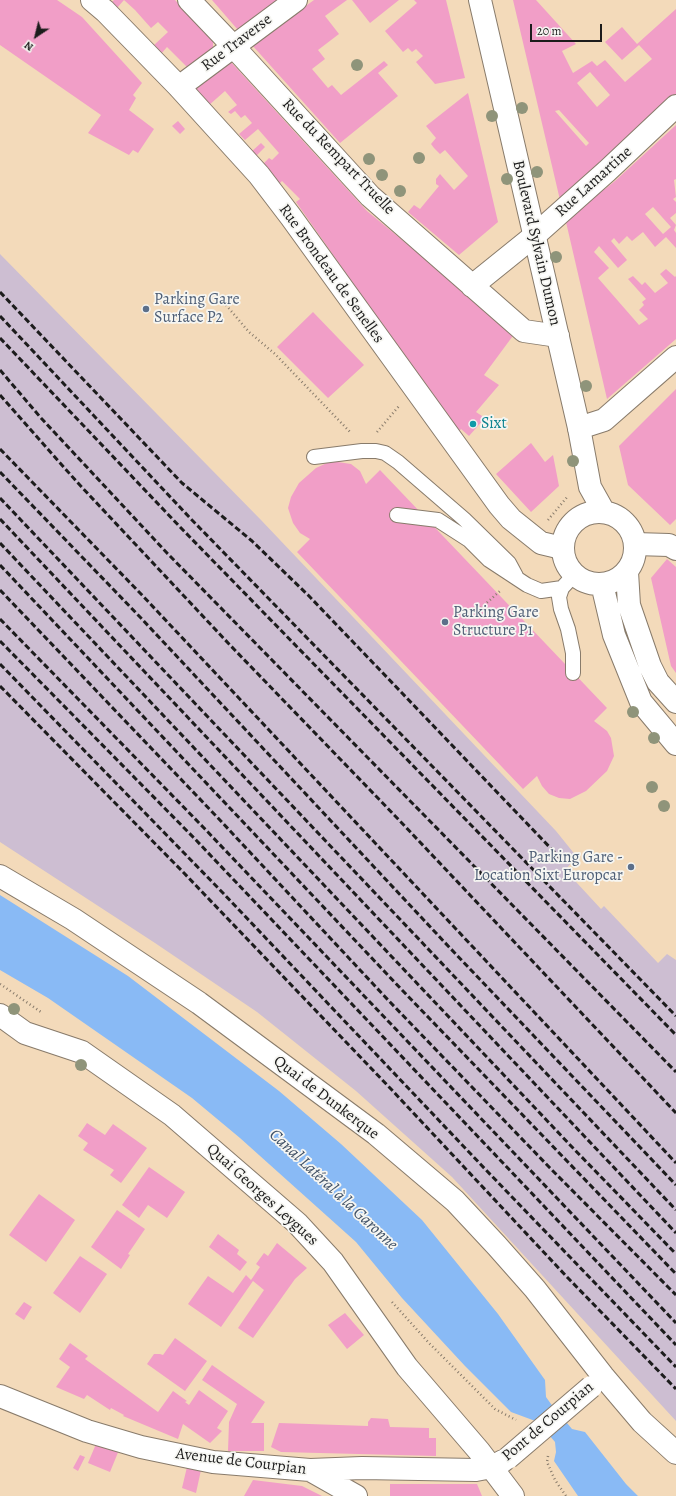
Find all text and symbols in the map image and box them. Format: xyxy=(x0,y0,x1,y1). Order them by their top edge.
street label: Rue Traverse xyxy=(198,10,276,76)
north arrow xyxy=(16,16,56,56)
scale bar xyxy=(532,16,604,42)
text: 20 m xyxy=(537,23,561,39)
text: N xyxy=(21,38,36,55)
street label: Rue du Rempart Truelle xyxy=(278,95,398,219)
street label: Rue Lamartine xyxy=(552,143,636,221)
street label: Boulevard Sylvain Dumon xyxy=(508,158,564,328)
street label: Rue Brondeau de Senelles xyxy=(274,201,388,347)
place label: Parking Gare Surface P2 xyxy=(154,290,240,328)
marker: Parking Gare Surface P2 xyxy=(141,304,151,314)
place label: Sixt xyxy=(481,414,507,434)
marker: Sixt xyxy=(468,419,478,429)
place label: Parking Gare Structure P1 xyxy=(453,603,539,641)
marker: Parking Gare Structure P1 xyxy=(440,617,450,627)
place label: Parking Gare - Location Sixt Europcar xyxy=(474,848,623,886)
marker: Parking Gare - Location Sixt Europcar xyxy=(626,862,636,872)
street label: Quai de Dunkerque xyxy=(269,1052,383,1144)
water label: Canal Latéral à la Garonne xyxy=(265,1125,401,1255)
street label: Quai Georges Leygues xyxy=(202,1140,322,1250)
street label: Pont de Courpian xyxy=(498,1378,598,1466)
street label: Avenue de Courpian xyxy=(175,1444,307,1480)

